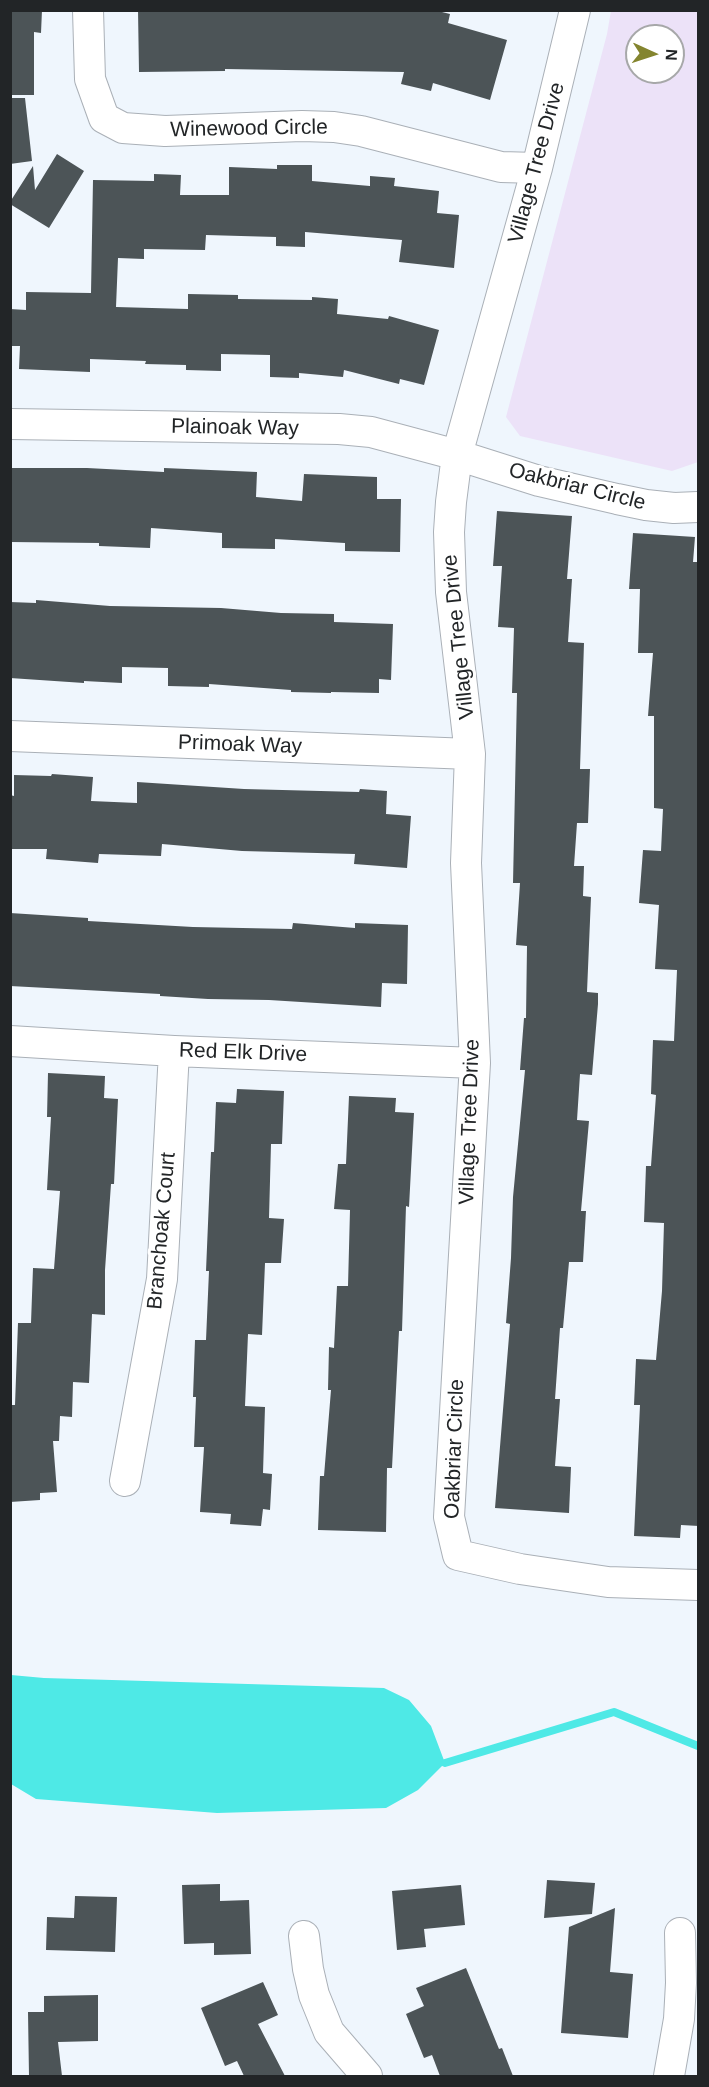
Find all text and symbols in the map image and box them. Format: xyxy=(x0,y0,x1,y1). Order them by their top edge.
north arrow xyxy=(625,24,685,84)
text: N xyxy=(663,49,680,61)
street label: Village Tree Drive xyxy=(503,80,571,246)
street label: Winewood Circle xyxy=(170,115,328,143)
street label: Plainoak Way xyxy=(171,414,299,442)
street label: Oakbriar Circle xyxy=(506,458,648,516)
street label: Village Tree Drive xyxy=(438,553,480,721)
street label: Primoak Way xyxy=(178,730,302,760)
street label: Red Elk Drive xyxy=(178,1038,308,1068)
street label: Village Tree Drive xyxy=(455,1039,485,1205)
street label: Branchoak Court xyxy=(143,1151,181,1311)
street label: Oakbriar Circle xyxy=(440,1379,470,1519)

